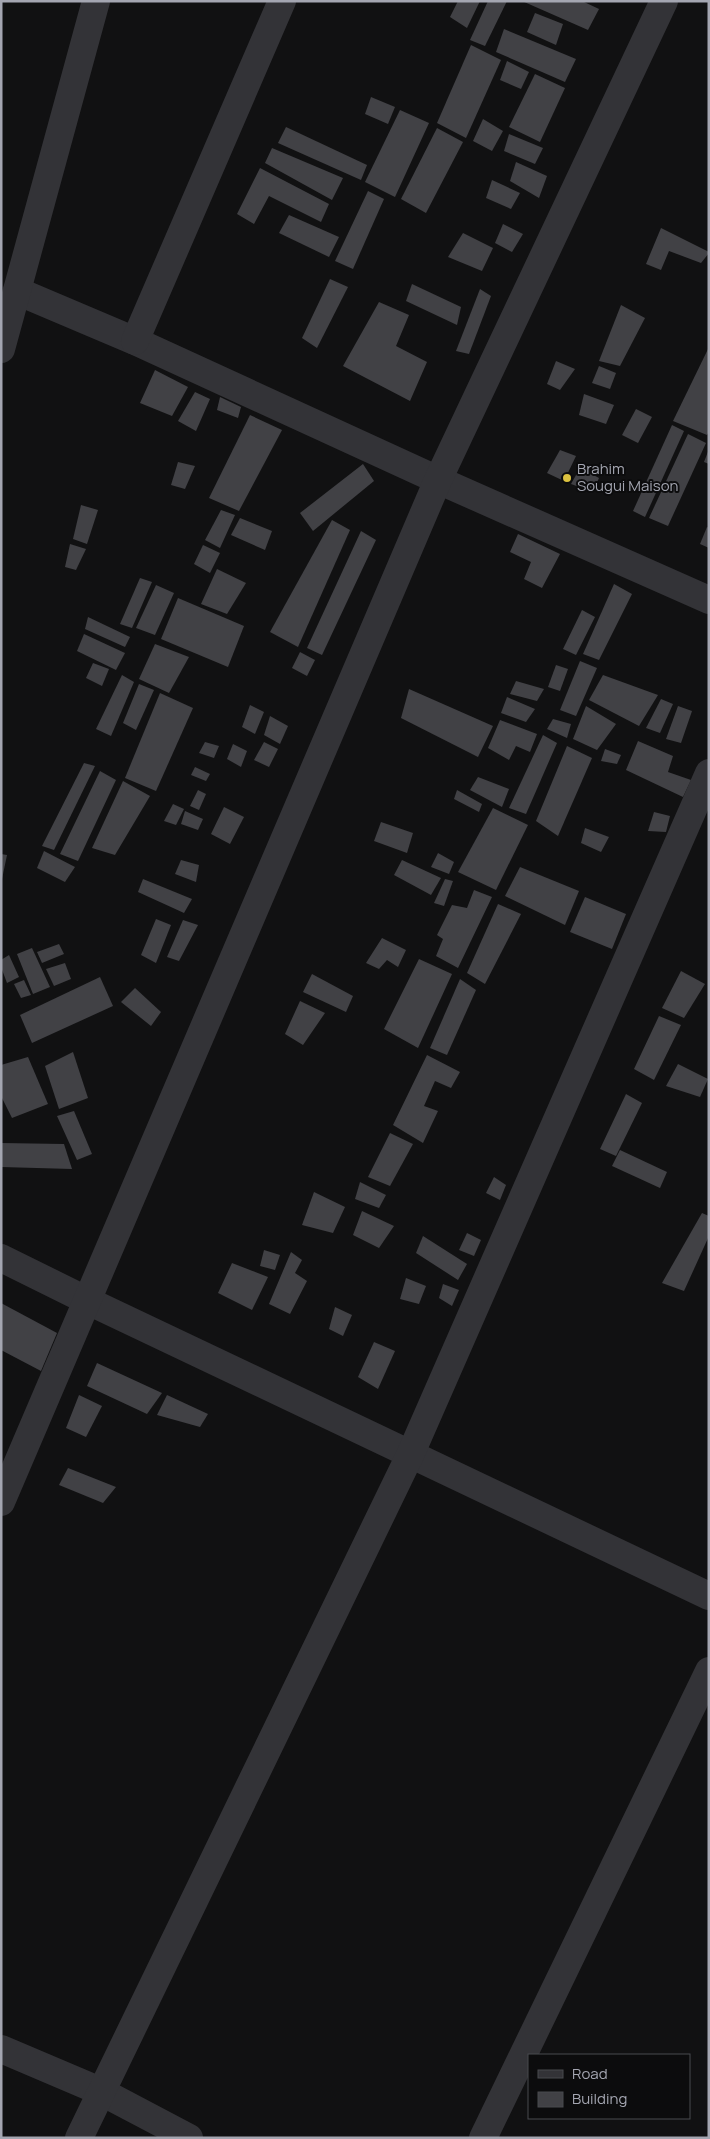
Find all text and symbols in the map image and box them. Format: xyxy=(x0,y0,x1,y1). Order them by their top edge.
place label: Brahim Sougui Maison xyxy=(577,458,679,496)
marker: Brahim Sougui Maison xyxy=(561,472,573,484)
legend xyxy=(528,2054,690,2119)
text: Road xyxy=(572,2063,608,2084)
text: Building xyxy=(572,2088,627,2109)

